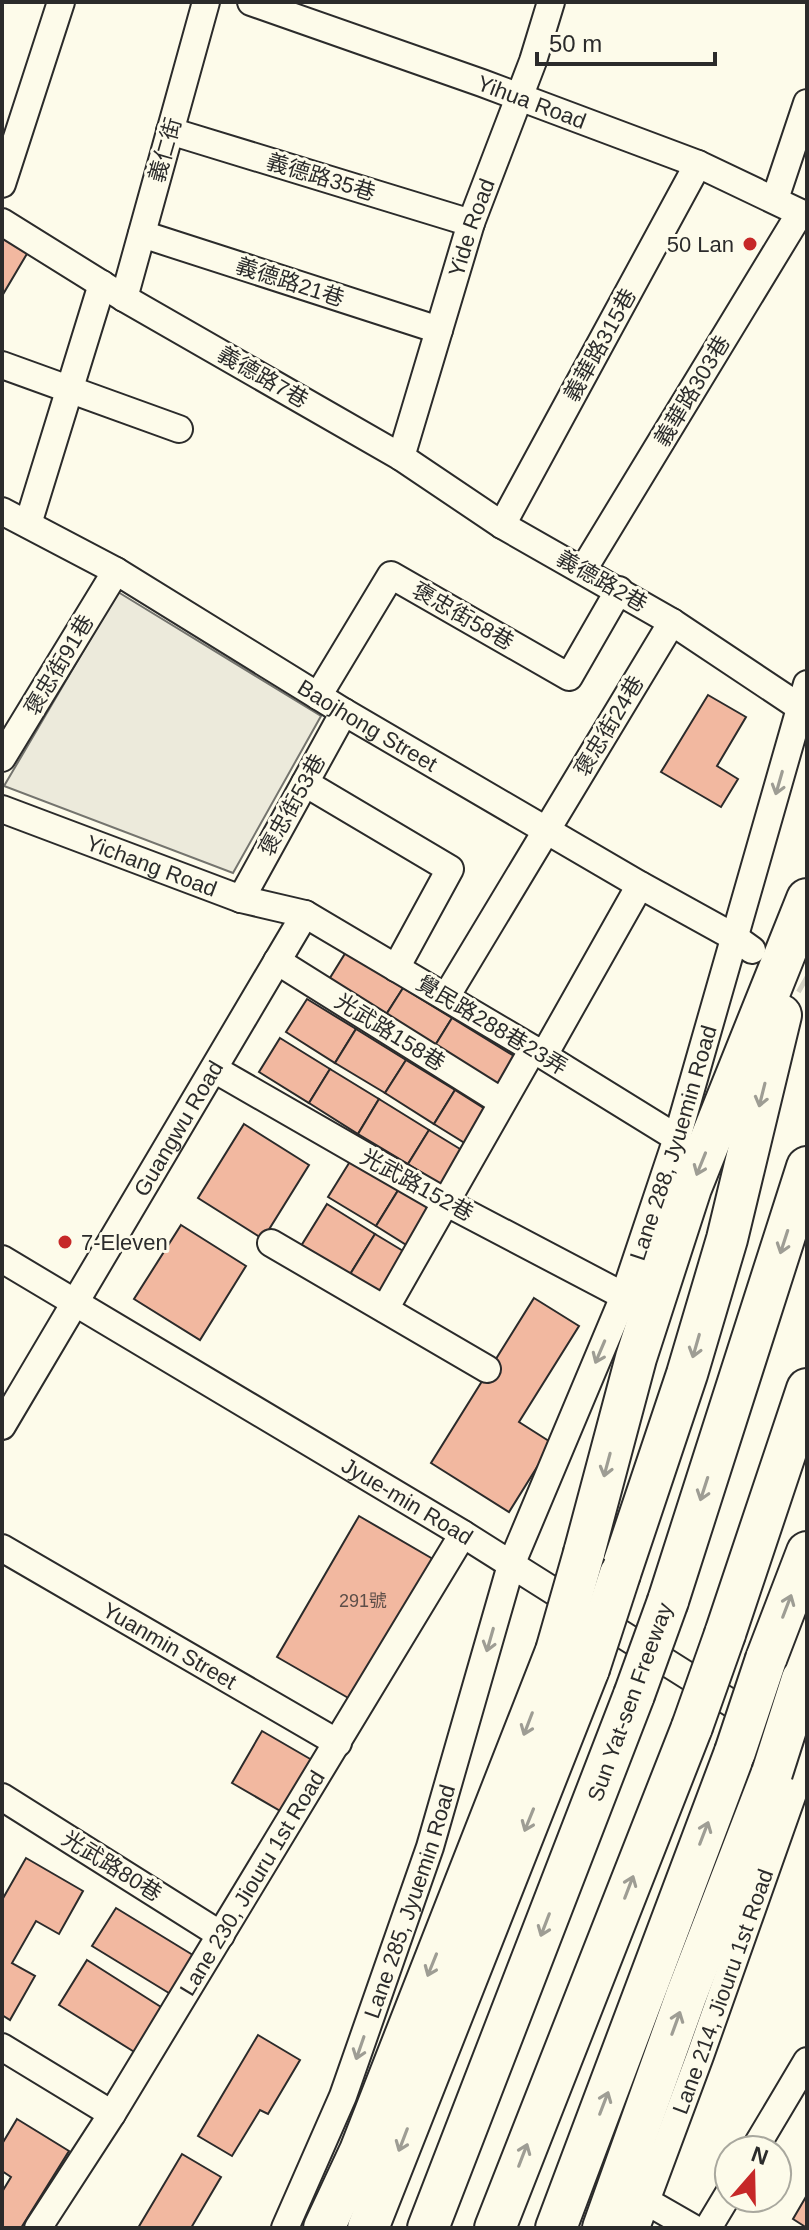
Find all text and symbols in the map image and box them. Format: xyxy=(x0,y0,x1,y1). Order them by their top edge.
scale bar xyxy=(537,16,715,66)
text: 50 m xyxy=(549,30,602,57)
street label: Yihua Road xyxy=(474,70,590,133)
street label: 義仁街 xyxy=(144,115,186,185)
street label: 義德路35巷 xyxy=(264,149,378,205)
street label: Yide Road xyxy=(443,175,499,280)
place label: 50 Lan xyxy=(667,232,734,257)
marker: 50 Lan xyxy=(741,235,759,253)
street label: 義德路21巷 xyxy=(233,253,347,311)
street label: 義華路315巷 xyxy=(559,284,641,406)
street label: 義華路303巷 xyxy=(649,331,735,451)
street label: 義德路7巷 xyxy=(213,341,313,413)
street label: 義德路2巷 xyxy=(552,545,652,617)
street label: 褒忠街58巷 xyxy=(408,577,518,655)
street label: 褒忠街91巷 xyxy=(19,610,99,720)
street label: 褒忠街24巷 xyxy=(569,671,649,781)
street label: Baojhong Street xyxy=(293,674,442,776)
street label: 褒忠街53巷 xyxy=(254,750,330,860)
one-way arrow xyxy=(771,770,786,796)
street label: Yichang Road xyxy=(83,829,220,901)
street label: 覺民路288巷23弄 xyxy=(412,970,572,1080)
street label: 光武路158巷 xyxy=(330,988,450,1076)
street label: Lane 288, Jyuemin Road xyxy=(624,1022,721,1264)
street label: Guangwu Road xyxy=(128,1056,228,1200)
one-way arrow xyxy=(754,1082,769,1108)
street label: 光武路152巷 xyxy=(356,1144,478,1226)
one-way arrow xyxy=(692,1151,707,1176)
one-way arrow xyxy=(775,1229,790,1254)
place label: 7-Eleven xyxy=(81,1230,168,1255)
marker: 7-Eleven xyxy=(56,1233,74,1251)
one-way arrow xyxy=(687,1333,702,1359)
one-way arrow xyxy=(592,1339,607,1363)
street label: Jyue-min Road xyxy=(337,1452,477,1550)
one-way arrow xyxy=(599,1452,614,1478)
one-way arrow xyxy=(696,1476,710,1501)
house number: 291號 xyxy=(339,1591,387,1611)
one-way arrow xyxy=(781,1594,795,1619)
street label: Yuanmin Street xyxy=(98,1597,241,1694)
street label: Sun Yat-sen Freeway xyxy=(582,1599,678,1805)
one-way arrow xyxy=(482,1627,497,1653)
one-way arrow xyxy=(520,1711,534,1736)
street label: Lane 230, Jiouru 1st Road xyxy=(174,1766,329,2000)
street label: Lane 285, Jyuemin Road xyxy=(359,1782,460,2021)
one-way arrow xyxy=(521,1807,535,1832)
one-way arrow xyxy=(698,1821,712,1846)
street label: 光武路80巷 xyxy=(58,1826,166,1906)
street label: Lane 214, Jiouru 1st Road xyxy=(667,1866,778,2117)
one-way arrow xyxy=(623,1875,637,1900)
one-way arrow xyxy=(537,1912,551,1937)
one-way arrow xyxy=(424,1952,439,1977)
one-way arrow xyxy=(670,2011,685,2036)
one-way arrow xyxy=(351,2035,366,2060)
one-way arrow xyxy=(598,2091,612,2116)
one-way arrow xyxy=(395,2127,409,2152)
north arrow xyxy=(713,2134,793,2214)
text: N xyxy=(748,2141,771,2170)
one-way arrow xyxy=(517,2143,531,2168)

